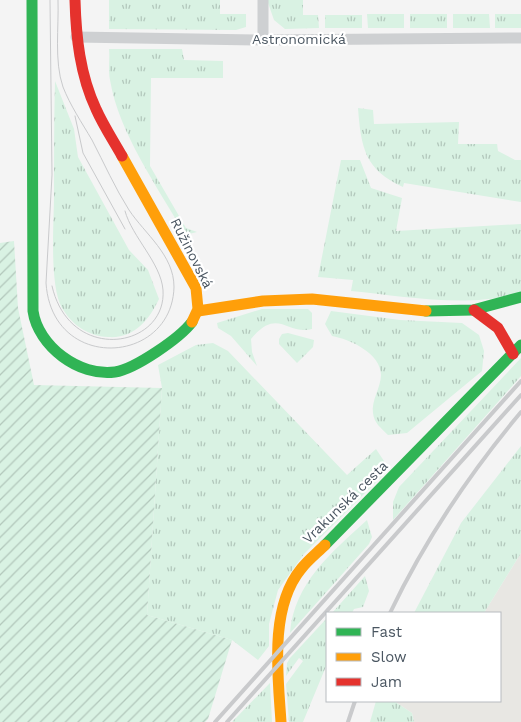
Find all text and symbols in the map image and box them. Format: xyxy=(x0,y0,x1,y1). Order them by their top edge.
street label: Astronomická xyxy=(252,31,346,47)
street label: Ružinovská xyxy=(168,215,216,291)
street label: Vrakunská cesta xyxy=(299,457,391,547)
legend xyxy=(326,612,501,702)
text: Fast xyxy=(371,623,403,641)
text: Slow xyxy=(371,648,407,666)
text: Jam xyxy=(371,673,402,691)

